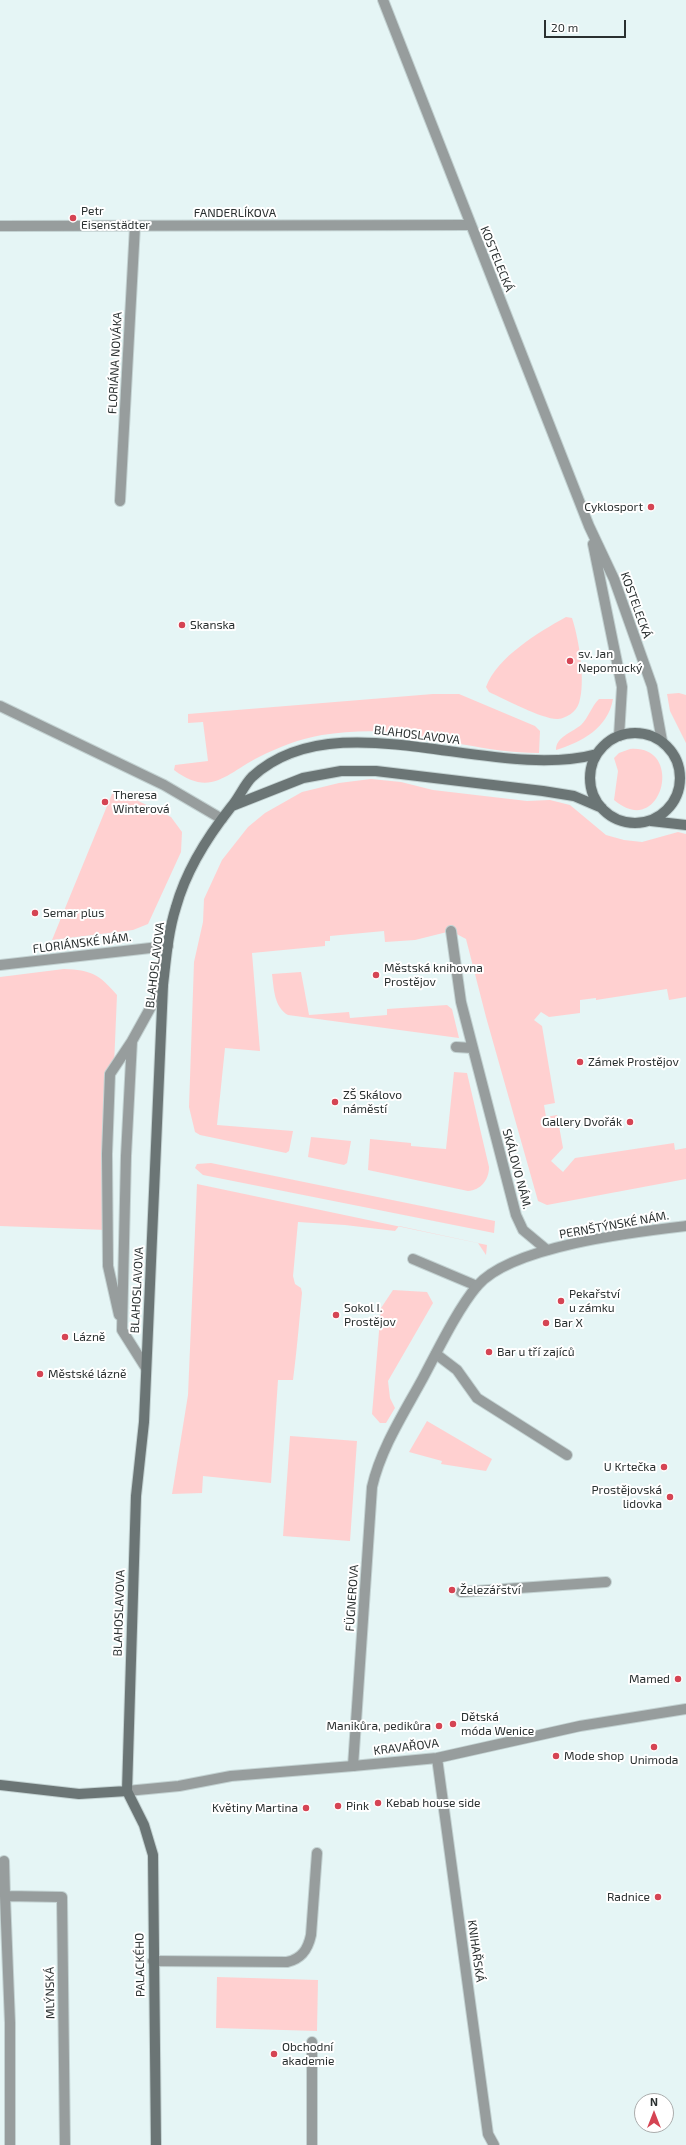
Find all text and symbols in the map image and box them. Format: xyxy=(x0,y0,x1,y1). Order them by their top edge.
scale bar xyxy=(546,12,628,38)
text: 20 m xyxy=(551,20,578,34)
place label: Petr Eisenstädter xyxy=(81,204,150,232)
street label: FANDERLÍKOVA xyxy=(194,206,276,220)
marker: Petr Eisenstädter xyxy=(68,213,78,223)
street label: KOSTELECKÁ xyxy=(477,224,517,294)
street label: FLORIÁNA NOVÁKA xyxy=(105,311,125,415)
place label: Cyklosport xyxy=(584,500,643,514)
marker: Cyklosport xyxy=(646,502,656,512)
street label: KOSTELECKÁ xyxy=(617,570,655,640)
place label: Skanska xyxy=(190,618,235,632)
marker: Skanska xyxy=(177,620,187,630)
place label: sv. Jan Nepomucký xyxy=(578,647,642,675)
marker: sv. Jan Nepomucký xyxy=(565,656,575,666)
street label: BLAHOSLAVOVA xyxy=(373,723,461,747)
place label: Theresa Winterová xyxy=(113,788,170,816)
marker: Theresa Winterová xyxy=(100,797,110,807)
place label: Semar plus xyxy=(43,906,104,920)
marker: Semar plus xyxy=(30,908,40,918)
street label: BLAHOSLAVOVA xyxy=(143,921,167,1009)
street label: FLORIÁNSKÉ NÁM. xyxy=(32,930,132,956)
place label: Městská knihovna Prostějov xyxy=(384,961,483,989)
marker: Městská knihovna Prostějov xyxy=(371,970,381,980)
place label: Zámek Prostějov xyxy=(588,1055,679,1069)
marker: Zámek Prostějov xyxy=(575,1057,585,1067)
place label: ZŠ Skálovo náměstí xyxy=(343,1088,402,1116)
marker: ZŠ Skálovo náměstí xyxy=(330,1097,340,1107)
place label: Gallery Dvořák xyxy=(542,1115,622,1129)
marker: Gallery Dvořák xyxy=(625,1117,635,1127)
street label: SKÁLOVO NÁM. xyxy=(499,1127,535,1211)
street label: PERNŠTÝNSKÉ NÁM. xyxy=(558,1208,670,1242)
street label: BLAHOSLAVOVA xyxy=(128,1246,146,1334)
place label: Pekařství u zámku xyxy=(569,1287,620,1315)
marker: Pekařství u zámku xyxy=(556,1296,566,1306)
place label: Sokol I. Prostějov xyxy=(344,1301,396,1329)
marker: Sokol I. Prostějov xyxy=(331,1310,341,1320)
place label: Bar X xyxy=(554,1316,583,1330)
marker: Bar X xyxy=(541,1318,551,1328)
place label: Lázně xyxy=(73,1330,105,1344)
marker: Lázně xyxy=(60,1332,70,1342)
place label: Bar u tří zajíců xyxy=(497,1345,574,1359)
marker: Bar u tří zajíců xyxy=(484,1347,494,1357)
place label: Městské lázně xyxy=(48,1367,126,1381)
marker: Městské lázně xyxy=(35,1369,45,1379)
place label: U Krtečka xyxy=(604,1460,656,1474)
marker: U Krtečka xyxy=(659,1462,669,1472)
place label: Prostějovská lidovka xyxy=(591,1483,662,1511)
marker: Prostějovská lidovka xyxy=(665,1492,675,1502)
street label: FÜGNEROVA xyxy=(342,1564,362,1632)
street label: BLAHOSLAVOVA xyxy=(110,1569,128,1657)
place label: Železářství xyxy=(460,1583,521,1597)
marker: Železářství xyxy=(447,1585,457,1595)
place label: Mamed xyxy=(629,1672,670,1686)
marker: Mamed xyxy=(673,1674,683,1684)
place label: Dětská móda Wenice xyxy=(461,1710,534,1738)
place label: Manikůra, pedikůra xyxy=(327,1719,431,1733)
marker: Dětská móda Wenice xyxy=(448,1719,458,1729)
marker: Manikůra, pedikůra xyxy=(434,1721,444,1731)
street label: KRAVAŘOVA xyxy=(373,1736,439,1758)
marker: Unimoda xyxy=(649,1742,659,1752)
place label: Mode shop xyxy=(564,1749,624,1763)
marker: Mode shop xyxy=(551,1751,561,1761)
place label: Unimoda xyxy=(630,1753,678,1767)
place label: Kebab house side xyxy=(386,1796,481,1810)
marker: Kebab house side xyxy=(373,1798,383,1808)
place label: Pink xyxy=(346,1799,369,1813)
place label: Květiny Martina xyxy=(212,1801,298,1815)
marker: Pink xyxy=(333,1801,343,1811)
marker: Květiny Martina xyxy=(301,1803,311,1813)
place label: Radnice xyxy=(607,1890,650,1904)
marker: Radnice xyxy=(653,1892,663,1902)
street label: KNIHAŘSKÁ xyxy=(464,1919,488,1983)
street label: PALACKÉHO xyxy=(132,1933,148,1997)
street label: MLÝNSKÁ xyxy=(42,1967,58,2019)
place label: Obchodní akademie xyxy=(282,2040,335,2068)
marker: Obchodní akademie xyxy=(269,2049,279,2059)
north arrow xyxy=(634,2093,674,2133)
text: N xyxy=(650,2095,658,2108)

